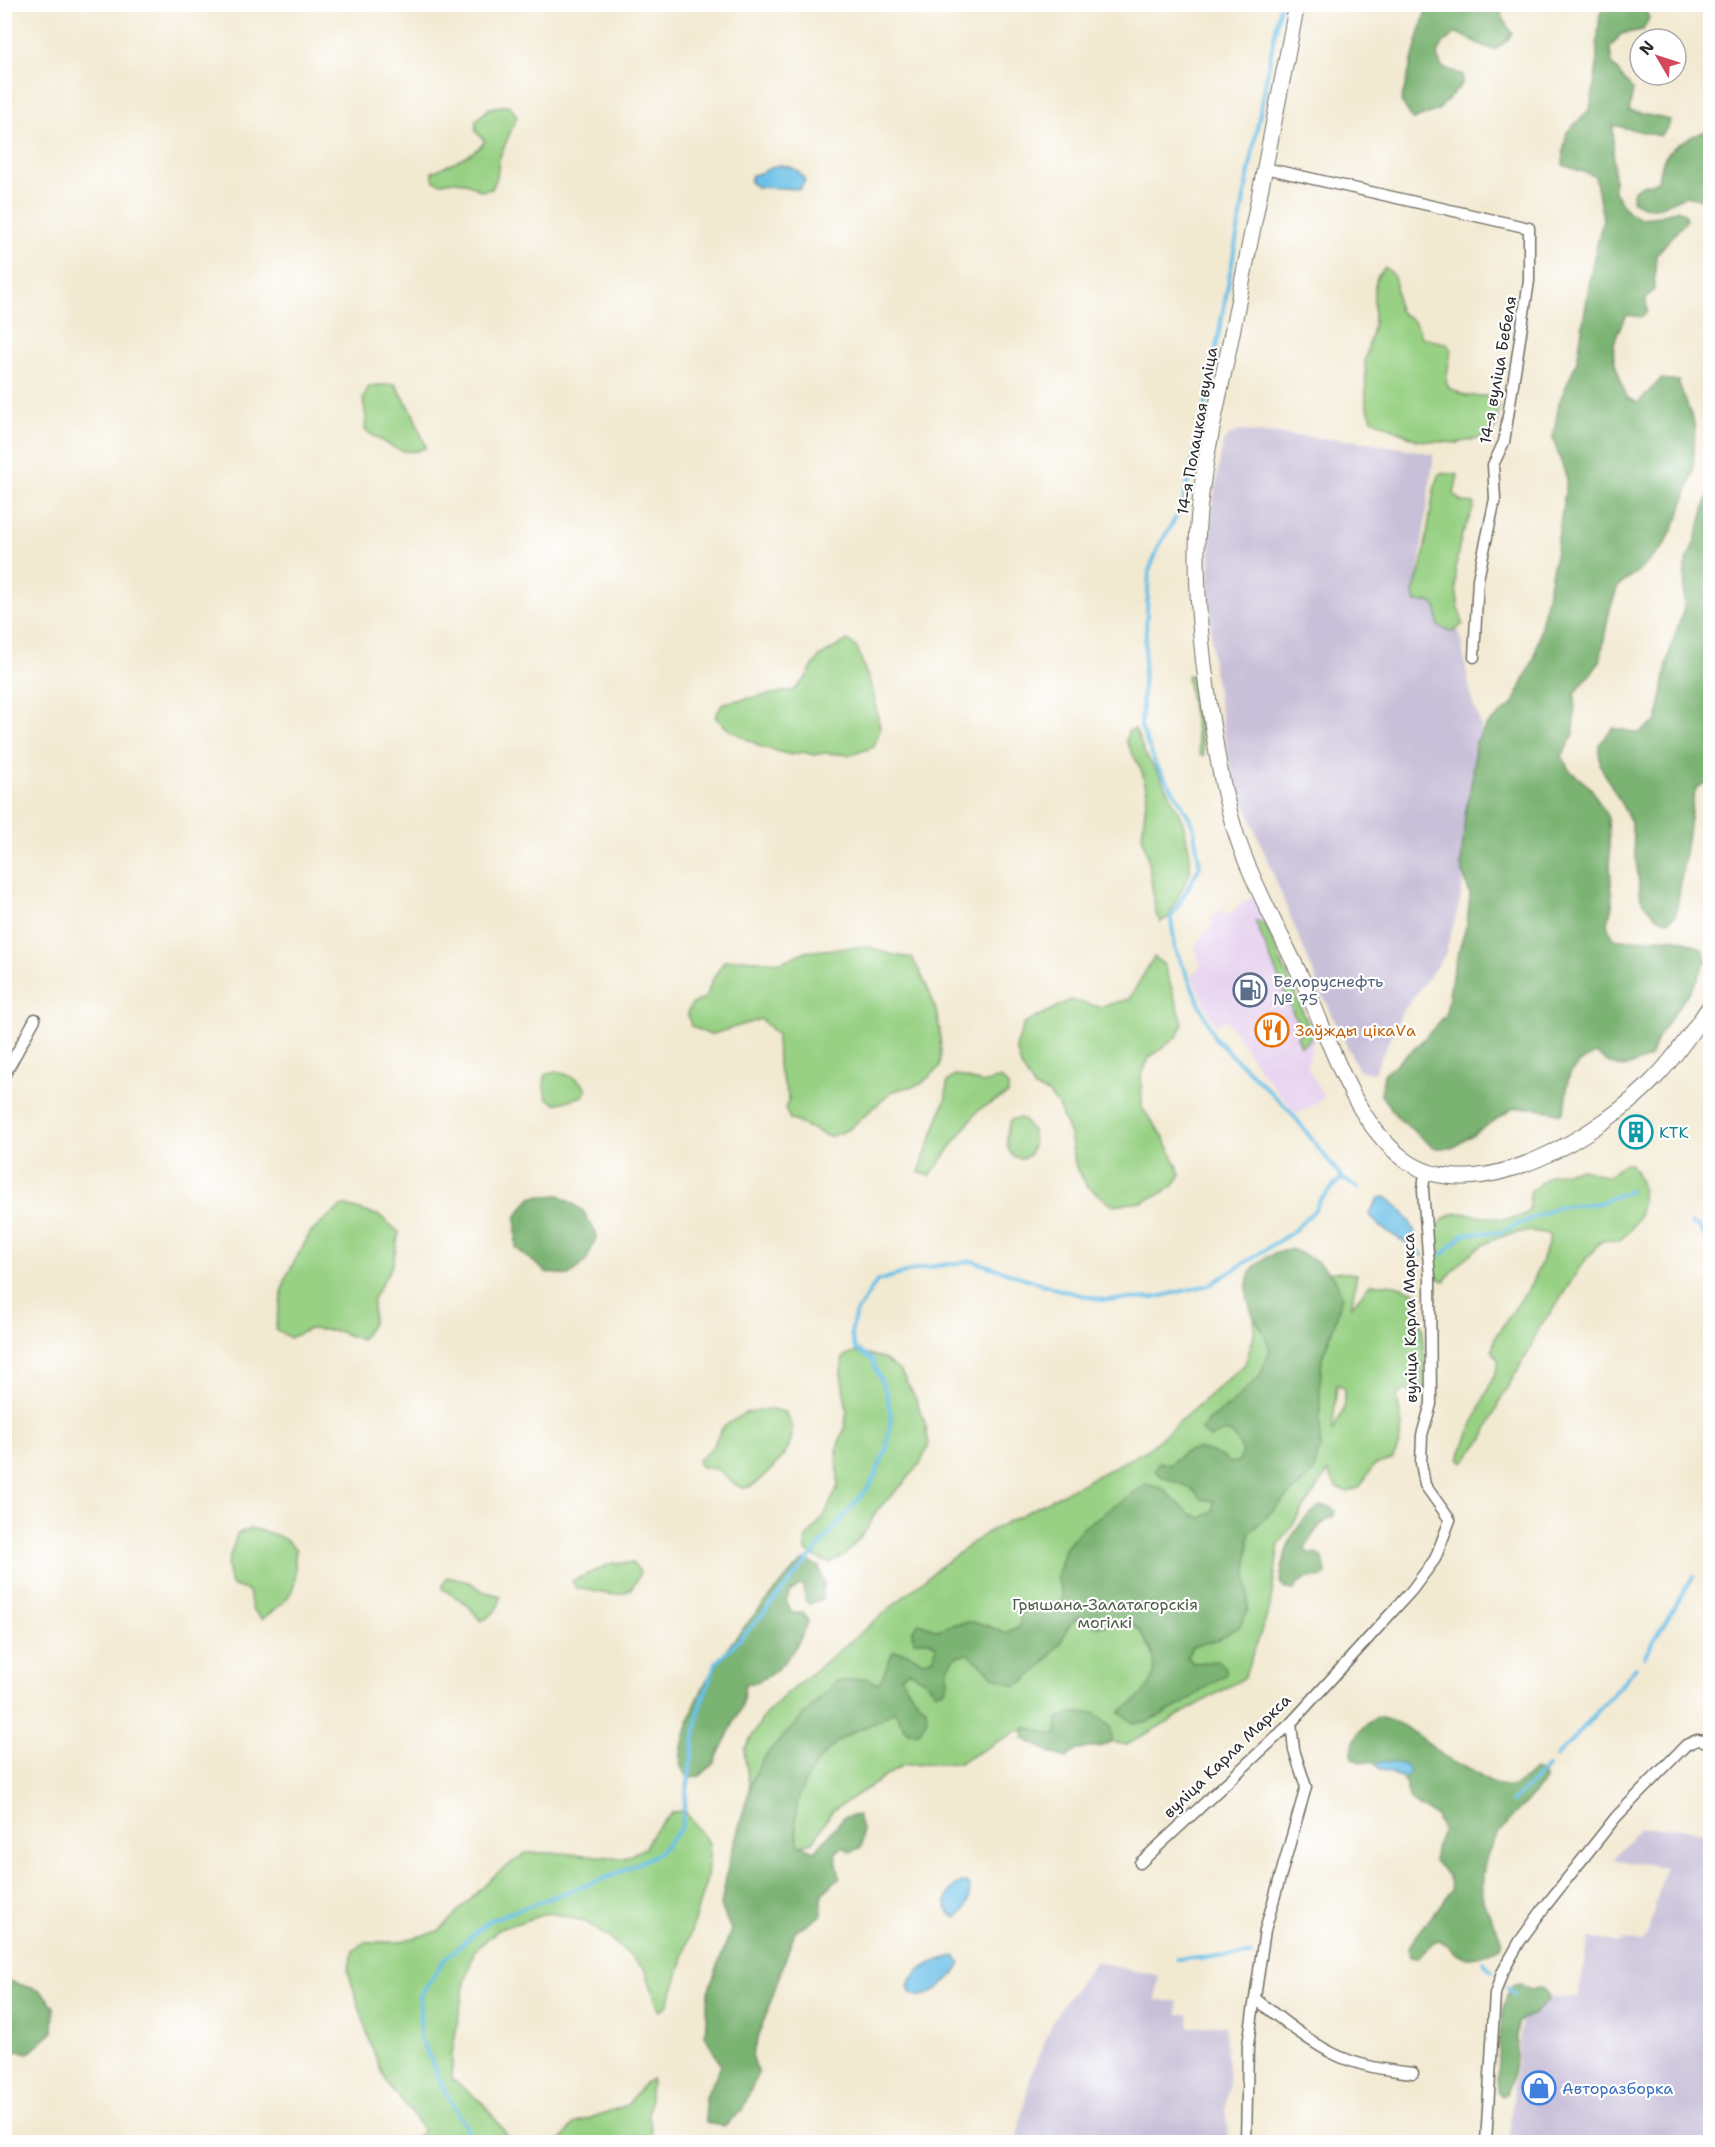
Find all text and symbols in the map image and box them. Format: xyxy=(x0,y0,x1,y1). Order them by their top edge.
north arrow xyxy=(1628,27,1688,87)
text: N xyxy=(1635,36,1659,59)
street label: 14-я вуліца Бебеля xyxy=(1475,294,1521,446)
street label: 14-я Полацкая вуліца xyxy=(1172,345,1222,517)
place label: Белоруснефть № 75 xyxy=(1273,971,1383,1010)
fuel station icon: Белоруснефть № 75 xyxy=(1232,972,1268,1008)
restaurant icon: Заўжды цікаVа xyxy=(1254,1012,1290,1048)
place label: Заўжды цікаVа xyxy=(1295,1020,1416,1041)
building icon: КТК xyxy=(1618,1114,1654,1150)
place label: КТК xyxy=(1659,1122,1689,1143)
street label: вуліца Карла Маркса xyxy=(1398,1233,1422,1403)
park label: Грышана-Залатагорскія могілкі xyxy=(1012,1594,1198,1633)
street label: вуліца Карла Маркса xyxy=(1159,1689,1295,1823)
shop icon: Авторазборка xyxy=(1521,2070,1557,2106)
place label: Авторазборка xyxy=(1562,2078,1673,2099)

